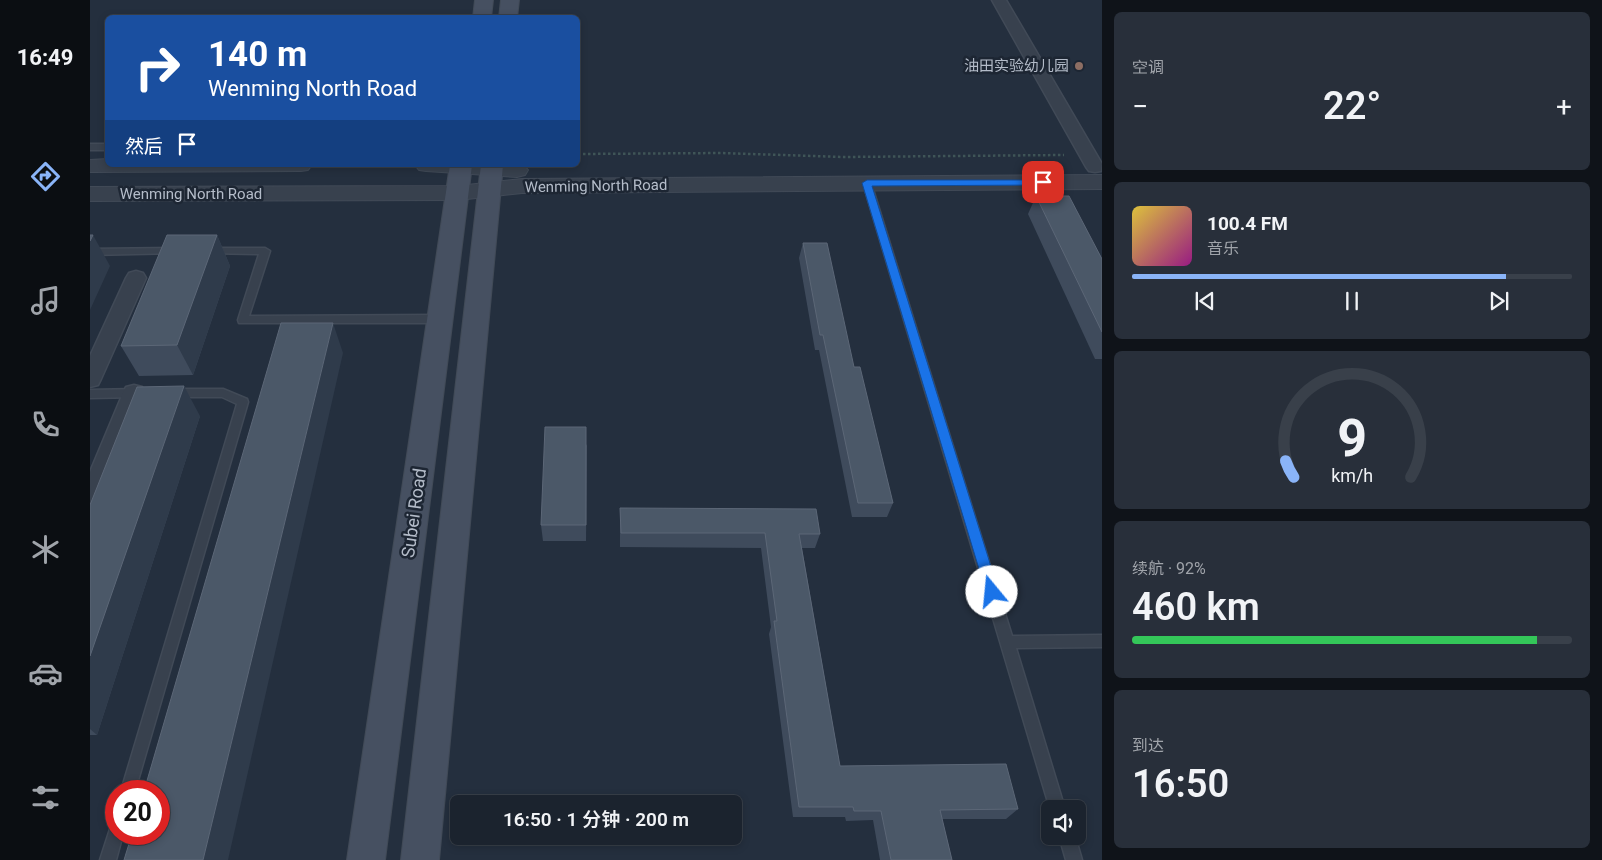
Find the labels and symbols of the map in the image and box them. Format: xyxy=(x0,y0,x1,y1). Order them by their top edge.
place label: 油田实验幼儿园 xyxy=(964,57,1069,75)
marker: 油田实验幼儿园 xyxy=(1073,60,1085,72)
pin xyxy=(1022,161,1064,203)
street label: Wenming North Road xyxy=(525,176,667,196)
street label: Wenming North Road xyxy=(120,185,262,203)
street label: Subei Road xyxy=(397,467,430,559)
position arrow xyxy=(965,565,1017,617)
speed limit sign: 20 xyxy=(105,780,170,845)

